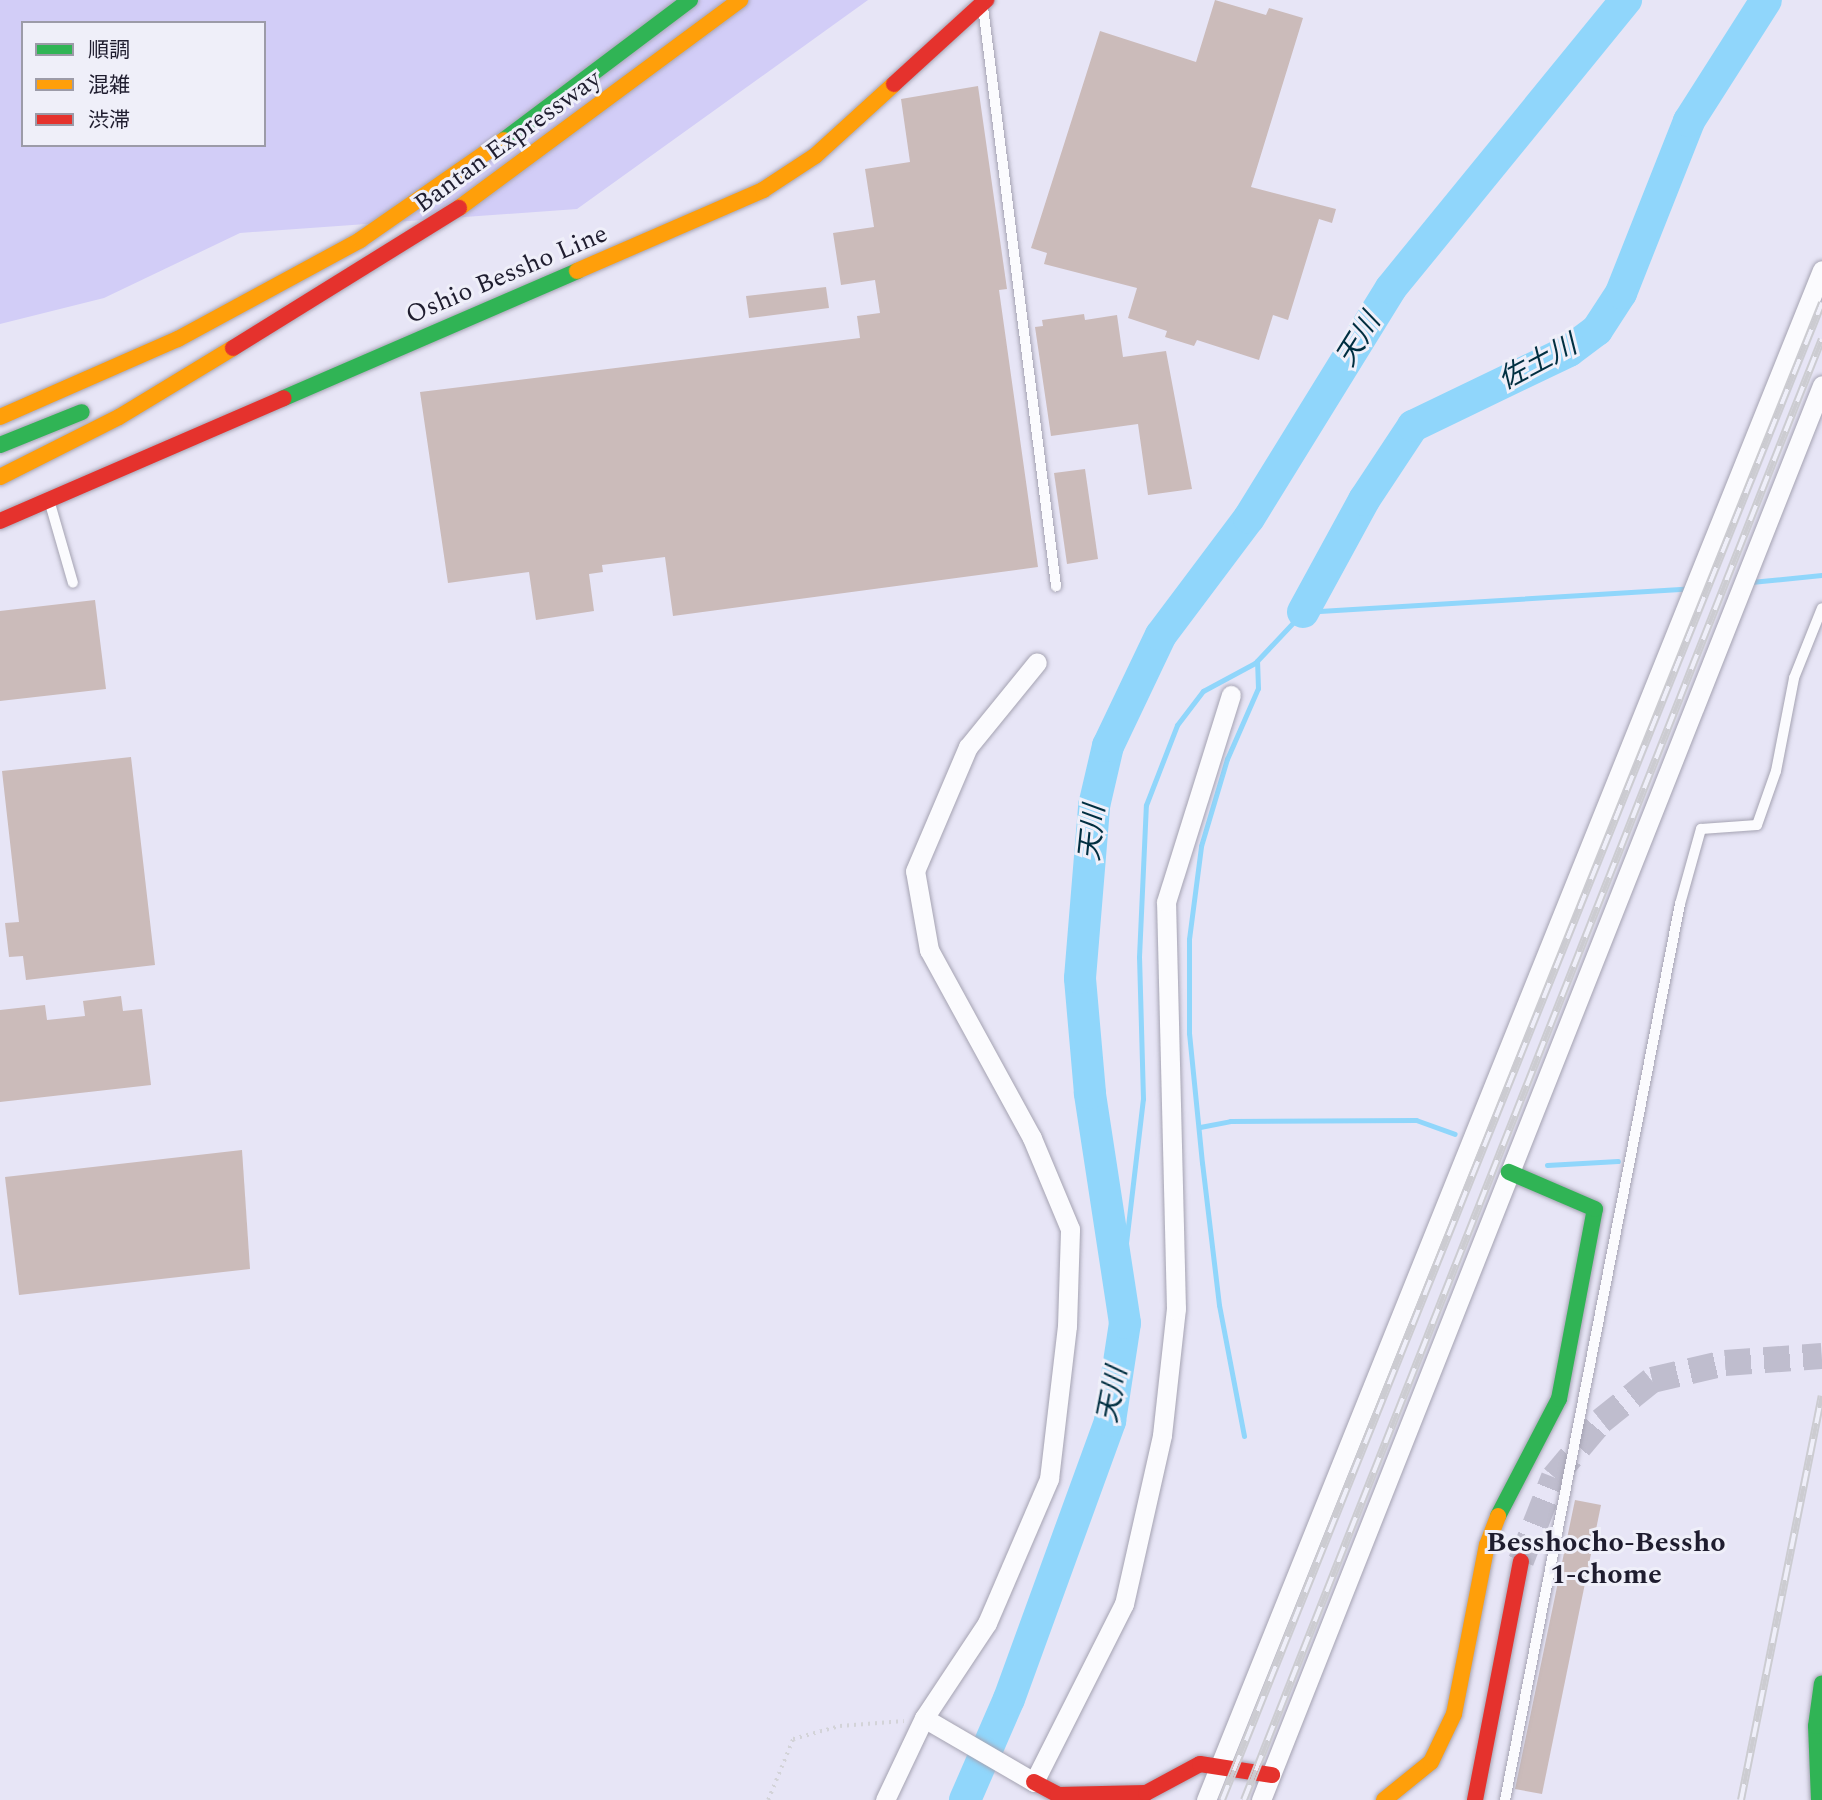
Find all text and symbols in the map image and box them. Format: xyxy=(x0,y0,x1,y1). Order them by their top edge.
legend xyxy=(21,21,266,147)
text: 順調 xyxy=(88,35,130,67)
street label: Bantan Expressway xyxy=(409,64,607,220)
text: 混雑 xyxy=(88,70,130,102)
text: 渋滞 xyxy=(88,105,130,137)
street label: Oshio Bessho Line xyxy=(401,218,613,332)
water label: 天川 xyxy=(1330,307,1388,373)
water label: 佐土川 xyxy=(1493,328,1583,398)
water label: 天川 xyxy=(1073,803,1113,863)
water label: 天川 xyxy=(1091,1364,1135,1426)
district label: Besshocho-Bessho 1-chome xyxy=(1486,1526,1726,1592)

